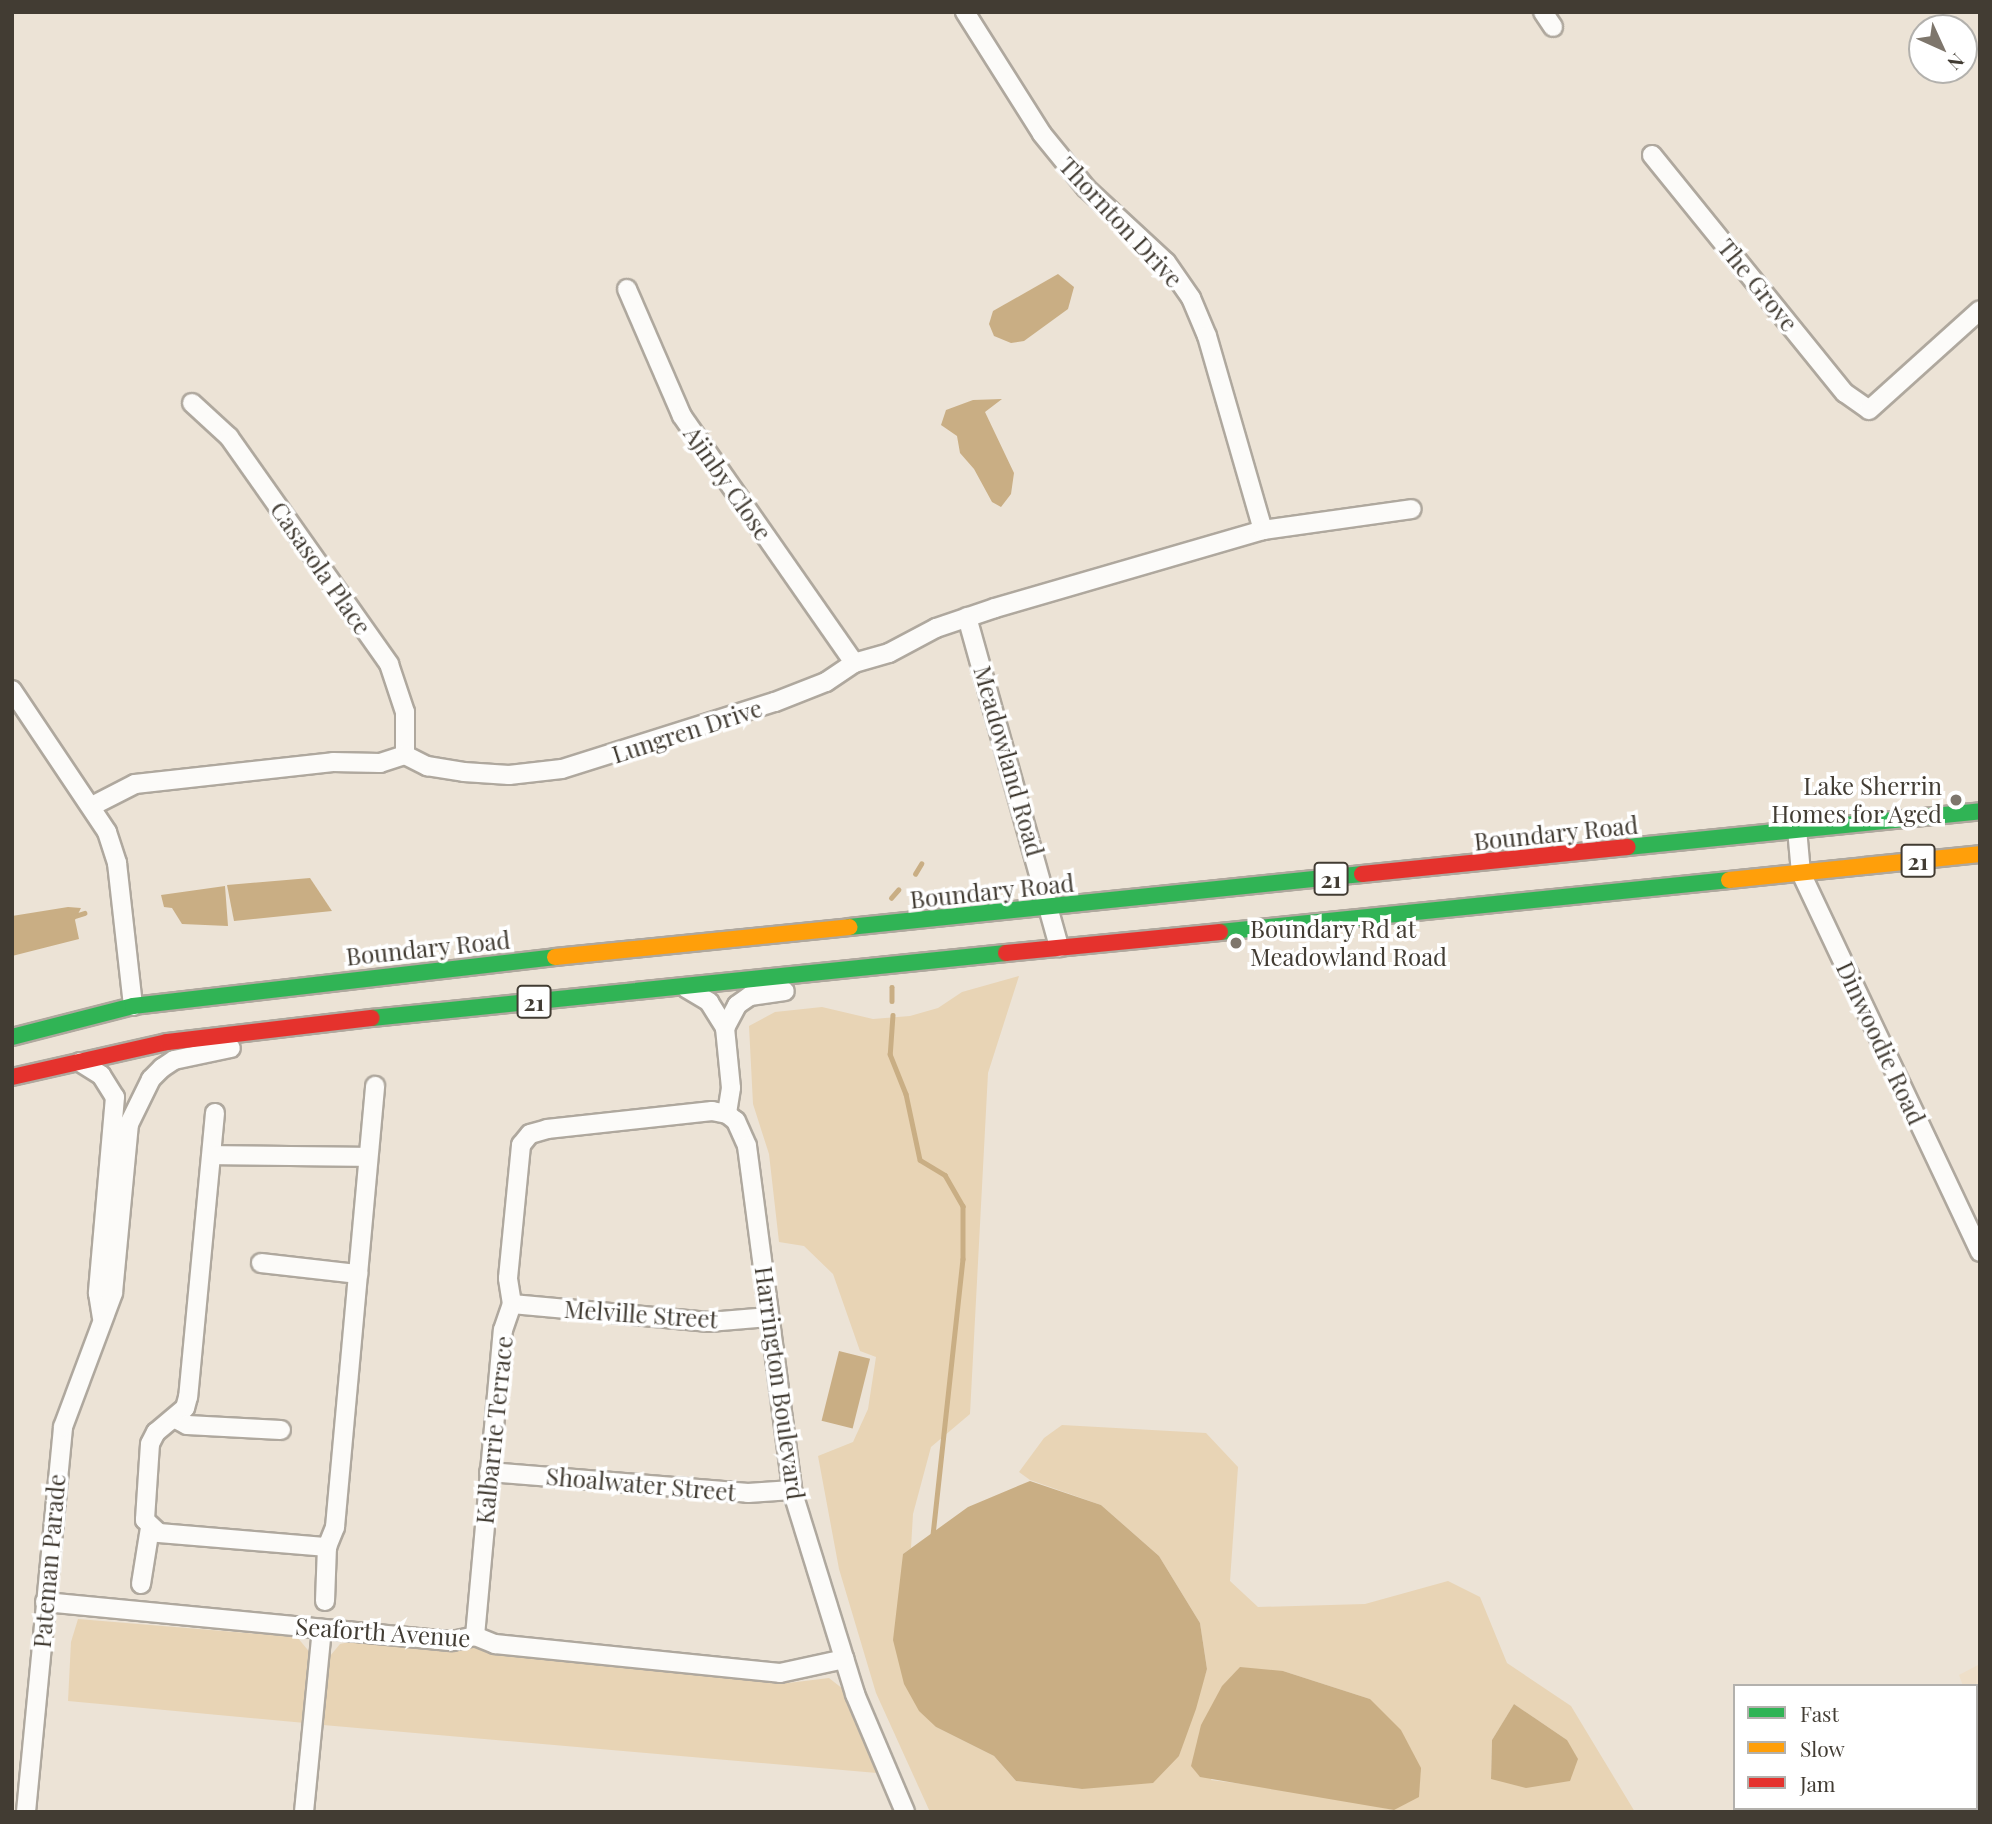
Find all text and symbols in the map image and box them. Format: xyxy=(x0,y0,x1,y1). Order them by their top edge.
north arrow xyxy=(1908,14,1978,84)
text: N xyxy=(1942,48,1970,76)
street label: Thornton Drive xyxy=(1053,151,1189,293)
street label: The Grove xyxy=(1712,233,1804,337)
street label: Ajinby Close xyxy=(678,420,778,546)
street label: Casasola Place xyxy=(264,496,378,640)
street label: Meadowland Road xyxy=(968,662,1050,860)
street label: Lungren Drive xyxy=(608,693,766,769)
place label: Lake Sherrin Homes for Aged xyxy=(1770,772,1942,828)
marker: Lake Sherrin Homes for Aged xyxy=(1948,792,1964,808)
street label: Boundary Road xyxy=(1472,810,1640,856)
road number: 21 xyxy=(1900,842,1936,880)
road number: 21 xyxy=(1314,860,1348,898)
street label: Boundary Road xyxy=(908,868,1076,914)
place label: Boundary Rd at Meadowland Road xyxy=(1250,915,1447,971)
street label: Boundary Road xyxy=(344,925,512,971)
marker: Boundary Rd at Meadowland Road xyxy=(1228,935,1244,951)
street label: Dinwoodie Road xyxy=(1831,957,1931,1129)
road number: 21 xyxy=(516,982,552,1021)
street label: Harrington Boulevard xyxy=(749,1264,811,1502)
street label: Melville Street xyxy=(563,1294,719,1334)
street label: Kalbarrie Terrace xyxy=(470,1334,518,1526)
street label: Shoalwater Street xyxy=(545,1461,737,1507)
street label: Pateman Parade xyxy=(27,1473,71,1649)
street label: Seaforth Avenue xyxy=(294,1611,472,1653)
legend xyxy=(1733,1684,1978,1810)
text: Fast xyxy=(1800,1699,1839,1727)
text: Slow xyxy=(1800,1734,1845,1762)
text: Jam xyxy=(1800,1769,1836,1797)

